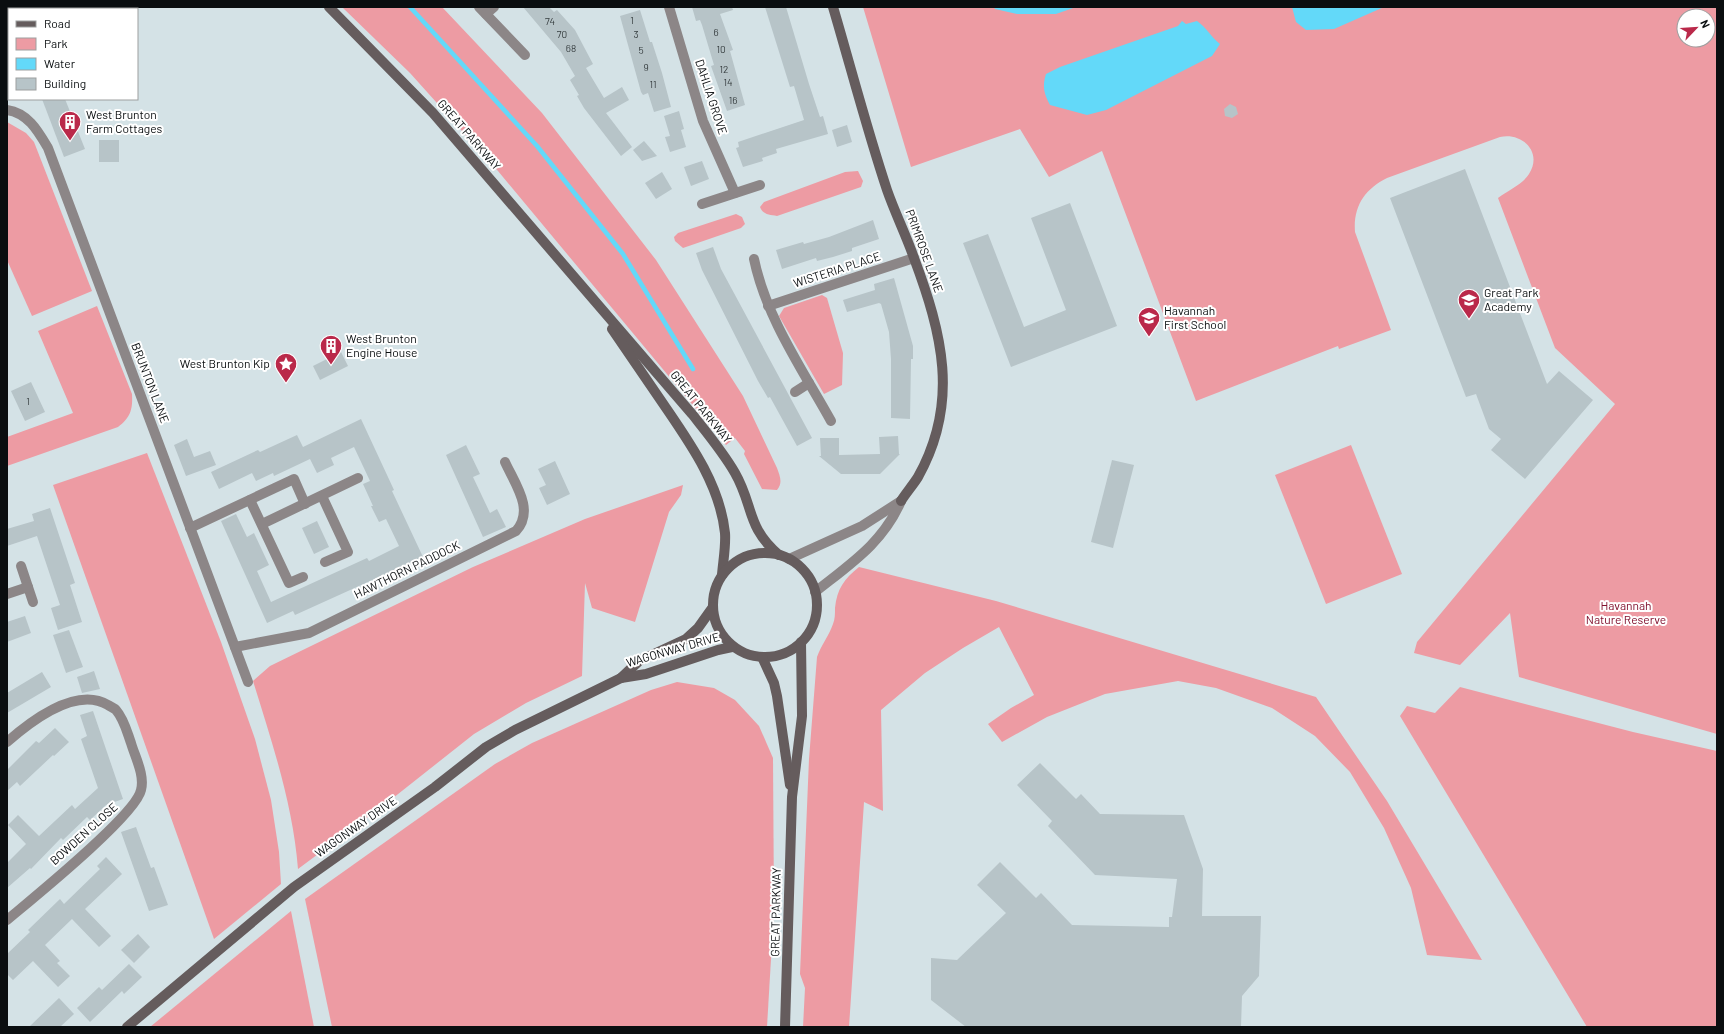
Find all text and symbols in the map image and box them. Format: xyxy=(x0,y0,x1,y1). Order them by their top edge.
legend xyxy=(8,8,138,100)
north arrow xyxy=(1676,8,1716,48)
house number: 1 xyxy=(630,14,634,26)
house number: 74 xyxy=(545,15,555,27)
text: Road xyxy=(44,16,71,30)
text: N xyxy=(1698,17,1713,30)
house number: 6 xyxy=(713,26,719,38)
house number: 70 xyxy=(557,28,567,40)
house number: 3 xyxy=(633,28,639,40)
text: Park xyxy=(44,36,68,50)
house number: 68 xyxy=(566,42,576,54)
house number: 10 xyxy=(716,43,726,55)
house number: 5 xyxy=(638,44,644,56)
text: Water xyxy=(44,56,76,70)
street label: DAHLIA GROVE xyxy=(693,57,731,136)
house number: 9 xyxy=(643,61,649,73)
house number: 12 xyxy=(720,63,728,75)
text: Building xyxy=(44,76,86,90)
house number: 14 xyxy=(723,76,733,88)
house number: 11 xyxy=(649,78,657,90)
house number: 16 xyxy=(729,94,737,106)
street label: GREAT PARKWAY xyxy=(435,96,504,173)
place label: West Brunton Farm Cottages xyxy=(86,107,163,135)
building icon: West Brunton Farm Cottages xyxy=(57,109,83,142)
street label: PRIMROSE LANE xyxy=(903,207,946,294)
street label: WISTERIA PLACE xyxy=(791,248,882,290)
place label: Great Park Academy xyxy=(1484,285,1538,313)
school or university icon: Great Park Academy xyxy=(1456,287,1482,320)
place label: Havannah First School xyxy=(1164,303,1226,331)
school or university icon: Havannah First School xyxy=(1136,305,1162,338)
place label: West Brunton Engine House xyxy=(346,331,417,359)
building icon: West Brunton Engine House xyxy=(318,333,344,366)
street label: BRUNTON LANE xyxy=(129,341,173,425)
place icon: West Brunton Kip xyxy=(273,351,299,384)
place label: West Brunton Kip xyxy=(180,356,270,370)
street label: GREAT PARKWAY xyxy=(668,367,735,446)
house number: 1 xyxy=(26,395,30,407)
street label: HAWTHORN PADDOCK xyxy=(351,537,462,601)
park label: Havannah Nature Reserve xyxy=(1586,598,1666,626)
street label: WAGONWAY DRIVE xyxy=(624,629,721,669)
street label: WAGONWAY DRIVE xyxy=(312,793,399,860)
street label: BOWDEN CLOSE xyxy=(47,799,120,867)
street label: GREAT PARKWAY xyxy=(767,867,783,957)

